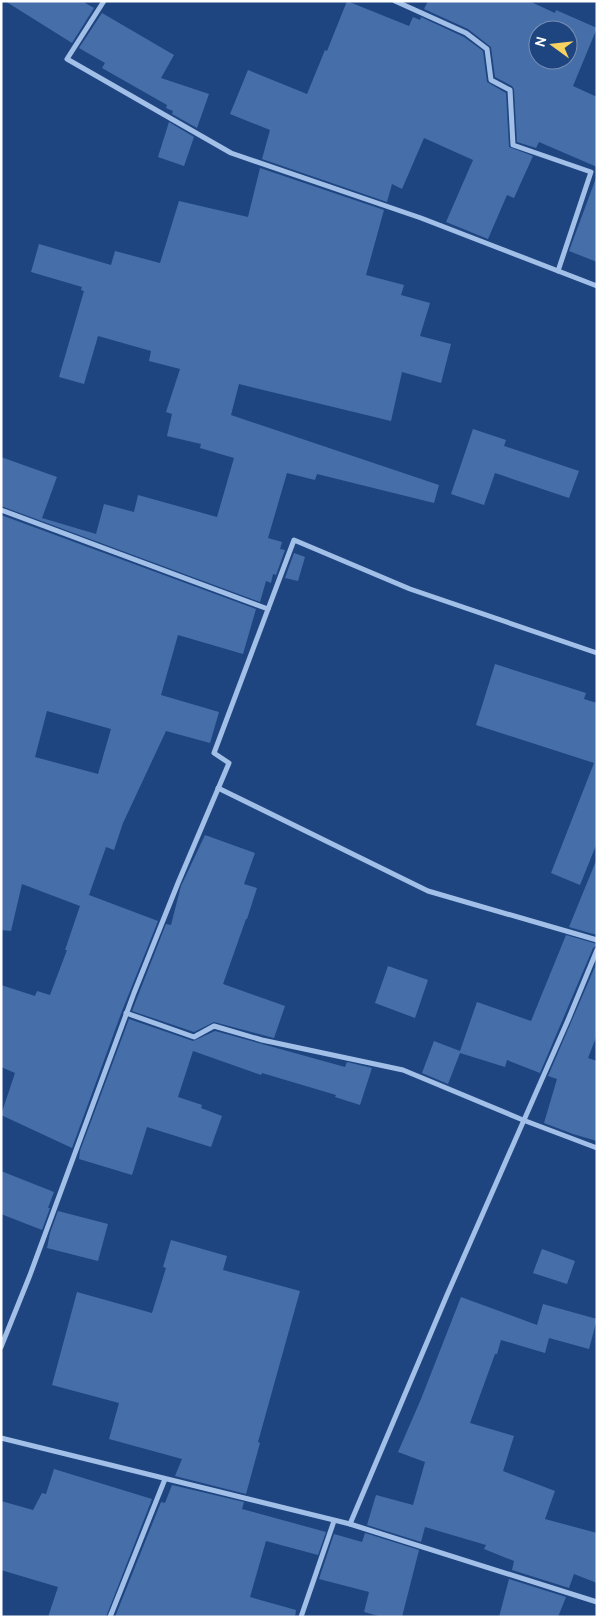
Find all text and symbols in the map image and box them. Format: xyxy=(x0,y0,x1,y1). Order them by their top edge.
north arrow xyxy=(528,20,578,70)
text: N xyxy=(532,35,551,49)

